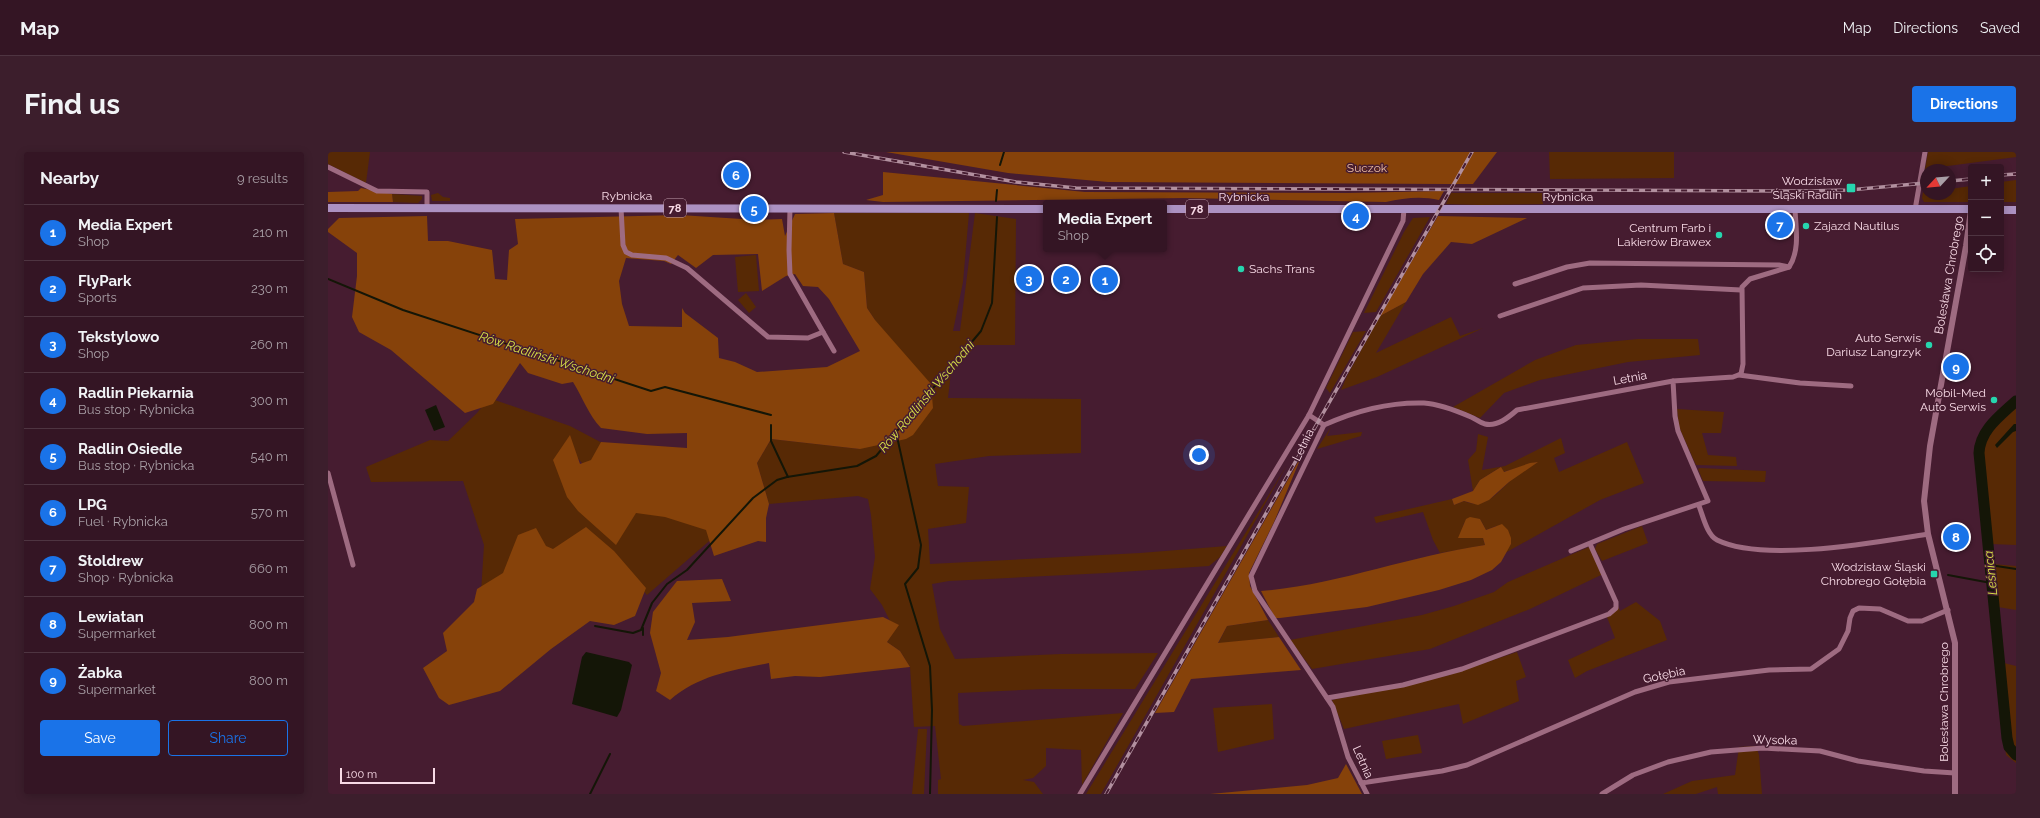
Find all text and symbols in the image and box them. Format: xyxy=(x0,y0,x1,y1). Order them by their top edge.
text: Map xyxy=(20,17,59,39)
text: Map xyxy=(1843,20,1871,36)
text: Directions xyxy=(1893,20,1958,36)
text: Saved xyxy=(1980,20,2020,36)
button: Directions xyxy=(1912,86,2016,122)
text: Find us xyxy=(24,88,120,121)
pin: 6 xyxy=(723,160,749,190)
park label: Suczok xyxy=(1347,161,1388,175)
north arrow xyxy=(1920,164,1956,200)
map controls xyxy=(1968,164,2004,272)
button: + xyxy=(1968,164,2004,200)
text: Nearby xyxy=(40,168,99,188)
text: 9 results xyxy=(237,171,288,186)
place label: Wodzisław Śląski Radlin xyxy=(1772,174,1842,202)
marker: Wodzisław Śląski Radlin xyxy=(1845,182,1857,194)
street label: Rybnicka xyxy=(602,189,652,203)
street label: Rybnicka xyxy=(1219,190,1269,204)
street label: Rybnicka xyxy=(1543,190,1593,204)
pin: 5 xyxy=(741,194,767,224)
road number: 78 xyxy=(664,199,686,217)
popup xyxy=(1043,200,1167,252)
road number: 78 xyxy=(1186,200,1208,218)
button: − xyxy=(1968,200,2004,236)
pin: 4 xyxy=(1343,201,1369,231)
text: Media Expert xyxy=(1058,210,1152,228)
pin: 7 xyxy=(1767,210,1793,240)
street label: Bolesława Chrobrego xyxy=(1932,215,1966,335)
text: Media Expert xyxy=(78,216,173,234)
place label: Zajazd Nautilus xyxy=(1814,219,1900,233)
place label: Centrum Farb i Lakierów Brawex xyxy=(1617,221,1711,249)
marker: Zajazd Nautilus xyxy=(1801,221,1811,231)
text: 1 xyxy=(50,225,56,240)
text: 210 m xyxy=(252,225,288,240)
text: Shop xyxy=(1058,228,1089,243)
marker: Centrum Farb i Lakierów Brawex xyxy=(1714,230,1724,240)
text: Shop xyxy=(78,234,109,249)
button: locate xyxy=(1968,236,2004,272)
place label: Sachs Trans xyxy=(1249,262,1315,276)
pin: 3 xyxy=(1016,264,1042,294)
pin: 2 xyxy=(1053,264,1079,294)
marker: Sachs Trans xyxy=(1236,264,1246,274)
pin: 1 xyxy=(1092,265,1118,295)
text: FlyPark xyxy=(78,272,131,290)
text: 2 xyxy=(49,281,57,296)
text: 230 m xyxy=(251,281,288,296)
text: Sports xyxy=(78,290,117,305)
text: Tekstylowo xyxy=(78,328,159,346)
water label: Rów Radliński Wschodni xyxy=(477,329,618,387)
place label: Auto Serwis Dariusz Langrzyk xyxy=(1826,331,1922,359)
water label: Rów Radliński Wschodni xyxy=(875,336,978,455)
text: 3 xyxy=(49,337,57,352)
text: 260 m xyxy=(250,337,288,352)
marker: Auto Serwis Dariusz Langrzyk xyxy=(1924,340,1934,350)
text: Shop xyxy=(78,346,109,361)
pin: 9 xyxy=(1943,352,1969,382)
street label: Letnia xyxy=(1612,368,1648,388)
text: Radlin Piekarnia xyxy=(78,384,194,402)
place label: Mobil-Med Auto Serwis xyxy=(1920,386,1986,414)
text: 4 xyxy=(49,393,57,408)
text: 300 m xyxy=(250,393,288,408)
marker: Mobil-Med Auto Serwis xyxy=(1989,395,1999,405)
text: Bus stop · Rybnicka xyxy=(78,402,194,417)
street label: Letnia xyxy=(1289,427,1317,463)
text: Radlin Osiedle xyxy=(78,440,182,458)
your location xyxy=(1189,445,1209,465)
text: 5 xyxy=(49,449,57,464)
text: 540 m xyxy=(251,449,288,464)
text: Bus stop · Rybnicka xyxy=(78,458,194,473)
text: LPG xyxy=(78,496,107,514)
text: 6 xyxy=(49,505,57,520)
text: 570 m xyxy=(251,505,288,520)
text: Fuel · Rybnicka xyxy=(78,514,168,529)
pin: 8 xyxy=(1943,522,1969,552)
water label: Leśnica xyxy=(1981,550,2000,596)
text: Stoldrew xyxy=(78,552,143,570)
place label: Wodzisław Śląski Chrobrego Gołębia xyxy=(1821,560,1926,588)
text: 7 xyxy=(49,561,57,576)
text: 660 m xyxy=(249,561,288,576)
marker: Wodzisław Śląski Chrobrego Gołębia xyxy=(1929,569,1939,579)
text: Shop · Rybnicka xyxy=(78,570,173,585)
text: Lewiatan xyxy=(78,608,144,626)
text: 8 xyxy=(49,617,57,632)
text: 800 m xyxy=(249,617,288,632)
text: Supermarket xyxy=(78,626,156,641)
street label: Bolesława Chrobrego xyxy=(1937,642,1951,762)
text: Żabka xyxy=(78,664,122,682)
street label: Gołębia xyxy=(1642,664,1686,686)
text: 9 xyxy=(49,673,57,688)
text: 800 m xyxy=(249,673,288,688)
text: Supermarket xyxy=(78,682,156,697)
button: Save xyxy=(40,720,160,756)
button: Share xyxy=(168,720,288,756)
street label: Wysoka xyxy=(1753,733,1797,747)
street label: Letnia xyxy=(1350,744,1376,780)
scale bar xyxy=(340,766,435,785)
text: 100 m xyxy=(346,768,377,781)

